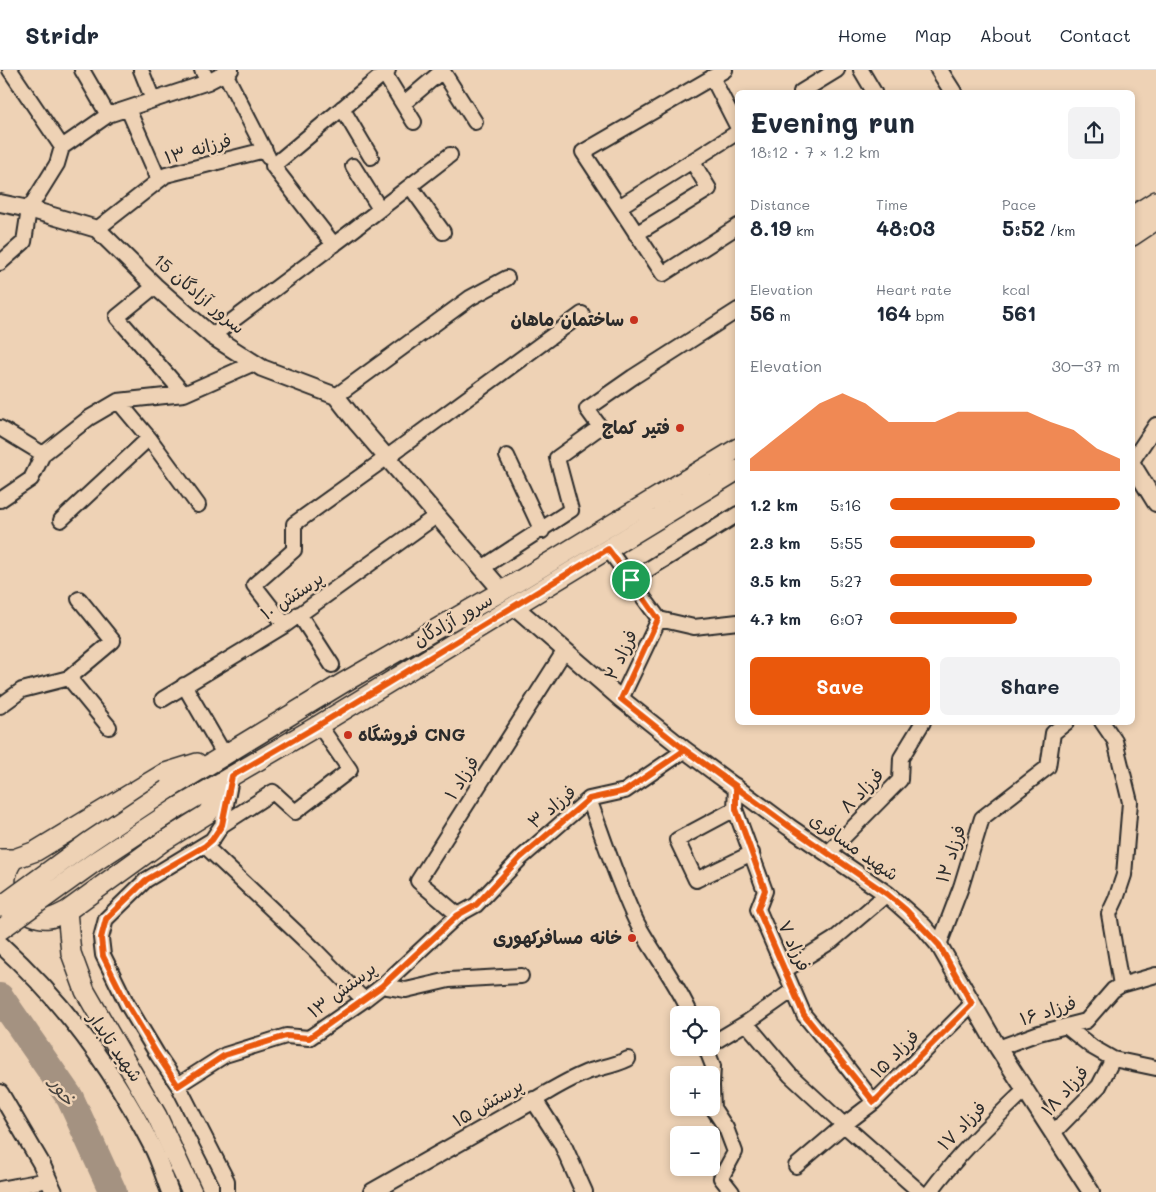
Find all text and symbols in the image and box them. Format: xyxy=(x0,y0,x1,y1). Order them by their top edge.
text: Stridr xyxy=(25,19,99,50)
text: Home xyxy=(838,23,887,47)
text: Map xyxy=(915,23,951,47)
text: About xyxy=(979,23,1032,47)
text: Contact xyxy=(1060,23,1131,47)
text: Evening run xyxy=(750,104,915,140)
button: share xyxy=(1068,107,1120,159)
street label: فرزانه ۱۳ xyxy=(161,127,234,169)
text: 18:12 · 7 × 1.2 km xyxy=(750,141,880,162)
text: Distance xyxy=(750,195,810,214)
text: Time xyxy=(876,195,908,214)
text: Pace xyxy=(1002,195,1036,214)
text: 8.19 xyxy=(750,214,791,241)
text: 48:03 xyxy=(876,214,935,241)
text: 5:52 xyxy=(1002,214,1045,241)
text: km xyxy=(791,221,815,240)
text: /km xyxy=(1045,221,1075,240)
street label: سرور آزادگان 15 xyxy=(149,248,251,339)
text: Elevation xyxy=(750,280,813,299)
text: Heart rate xyxy=(876,280,952,299)
text: kcal xyxy=(1002,280,1030,299)
text: 56 xyxy=(750,299,775,326)
text: 164 xyxy=(876,299,911,326)
text: 561 xyxy=(1002,299,1036,326)
text: m xyxy=(775,306,791,325)
text: bpm xyxy=(911,306,945,325)
place label: ساختمان ماهان xyxy=(510,307,624,331)
marker: ساختمان ماهان xyxy=(628,314,640,326)
text: Elevation xyxy=(750,355,822,376)
text: 30–37 m xyxy=(1052,355,1120,376)
place label: فتیر کماج xyxy=(602,415,670,439)
marker: فتیر کماج xyxy=(674,422,686,434)
text: 1.2 km xyxy=(750,494,798,515)
text: 5:16 xyxy=(830,494,861,515)
text: 2.3 km xyxy=(750,532,801,553)
text: 5:55 xyxy=(830,532,863,553)
pin xyxy=(610,559,652,601)
street label: پرستش ۱۰ xyxy=(255,565,328,626)
icon: arrive xyxy=(617,566,645,594)
text: 3.5 km xyxy=(750,570,801,591)
text: 5:27 xyxy=(830,570,862,591)
street label: سرور آزادگان xyxy=(408,587,497,652)
text: 4.7 km xyxy=(750,608,801,629)
text: 6:07 xyxy=(830,608,863,629)
street label: فرزاد ۲ xyxy=(598,626,642,684)
button: Save xyxy=(750,657,930,715)
button: Share xyxy=(940,657,1120,715)
place label: فروشگاه CNG xyxy=(358,722,465,746)
marker: فروشگاه CNG xyxy=(342,729,354,741)
street label: فرزاد ۱ xyxy=(438,751,484,804)
street label: فرزاد ۸ xyxy=(834,763,888,818)
street label: فرزاد ۳ xyxy=(522,779,580,833)
street label: شهید مسافری xyxy=(805,807,904,886)
street label: فرزاد ۱۲ xyxy=(929,822,971,886)
street label: فرزاد ۷ xyxy=(773,916,817,975)
place label: خانه مسافرکهوری xyxy=(493,925,622,949)
marker: خانه مسافرکهوری xyxy=(626,932,638,944)
street label: پرستش ۱۳ xyxy=(302,956,381,1024)
street label: فرزاد ۱۶ xyxy=(1016,990,1079,1030)
street label: شهید تابدار xyxy=(82,1005,149,1086)
map controls xyxy=(670,1006,720,1176)
button: locate xyxy=(670,1006,720,1056)
street label: فرزاد ۱۵ xyxy=(865,1024,924,1083)
street label: فرزاد ۱۸ xyxy=(1035,1060,1093,1121)
button: + xyxy=(670,1066,720,1116)
water label: خور xyxy=(44,1069,82,1110)
street label: پرستش ۱۵ xyxy=(448,1072,528,1133)
street label: فرزاد ۱۷ xyxy=(932,1095,991,1155)
button: − xyxy=(670,1126,720,1176)

